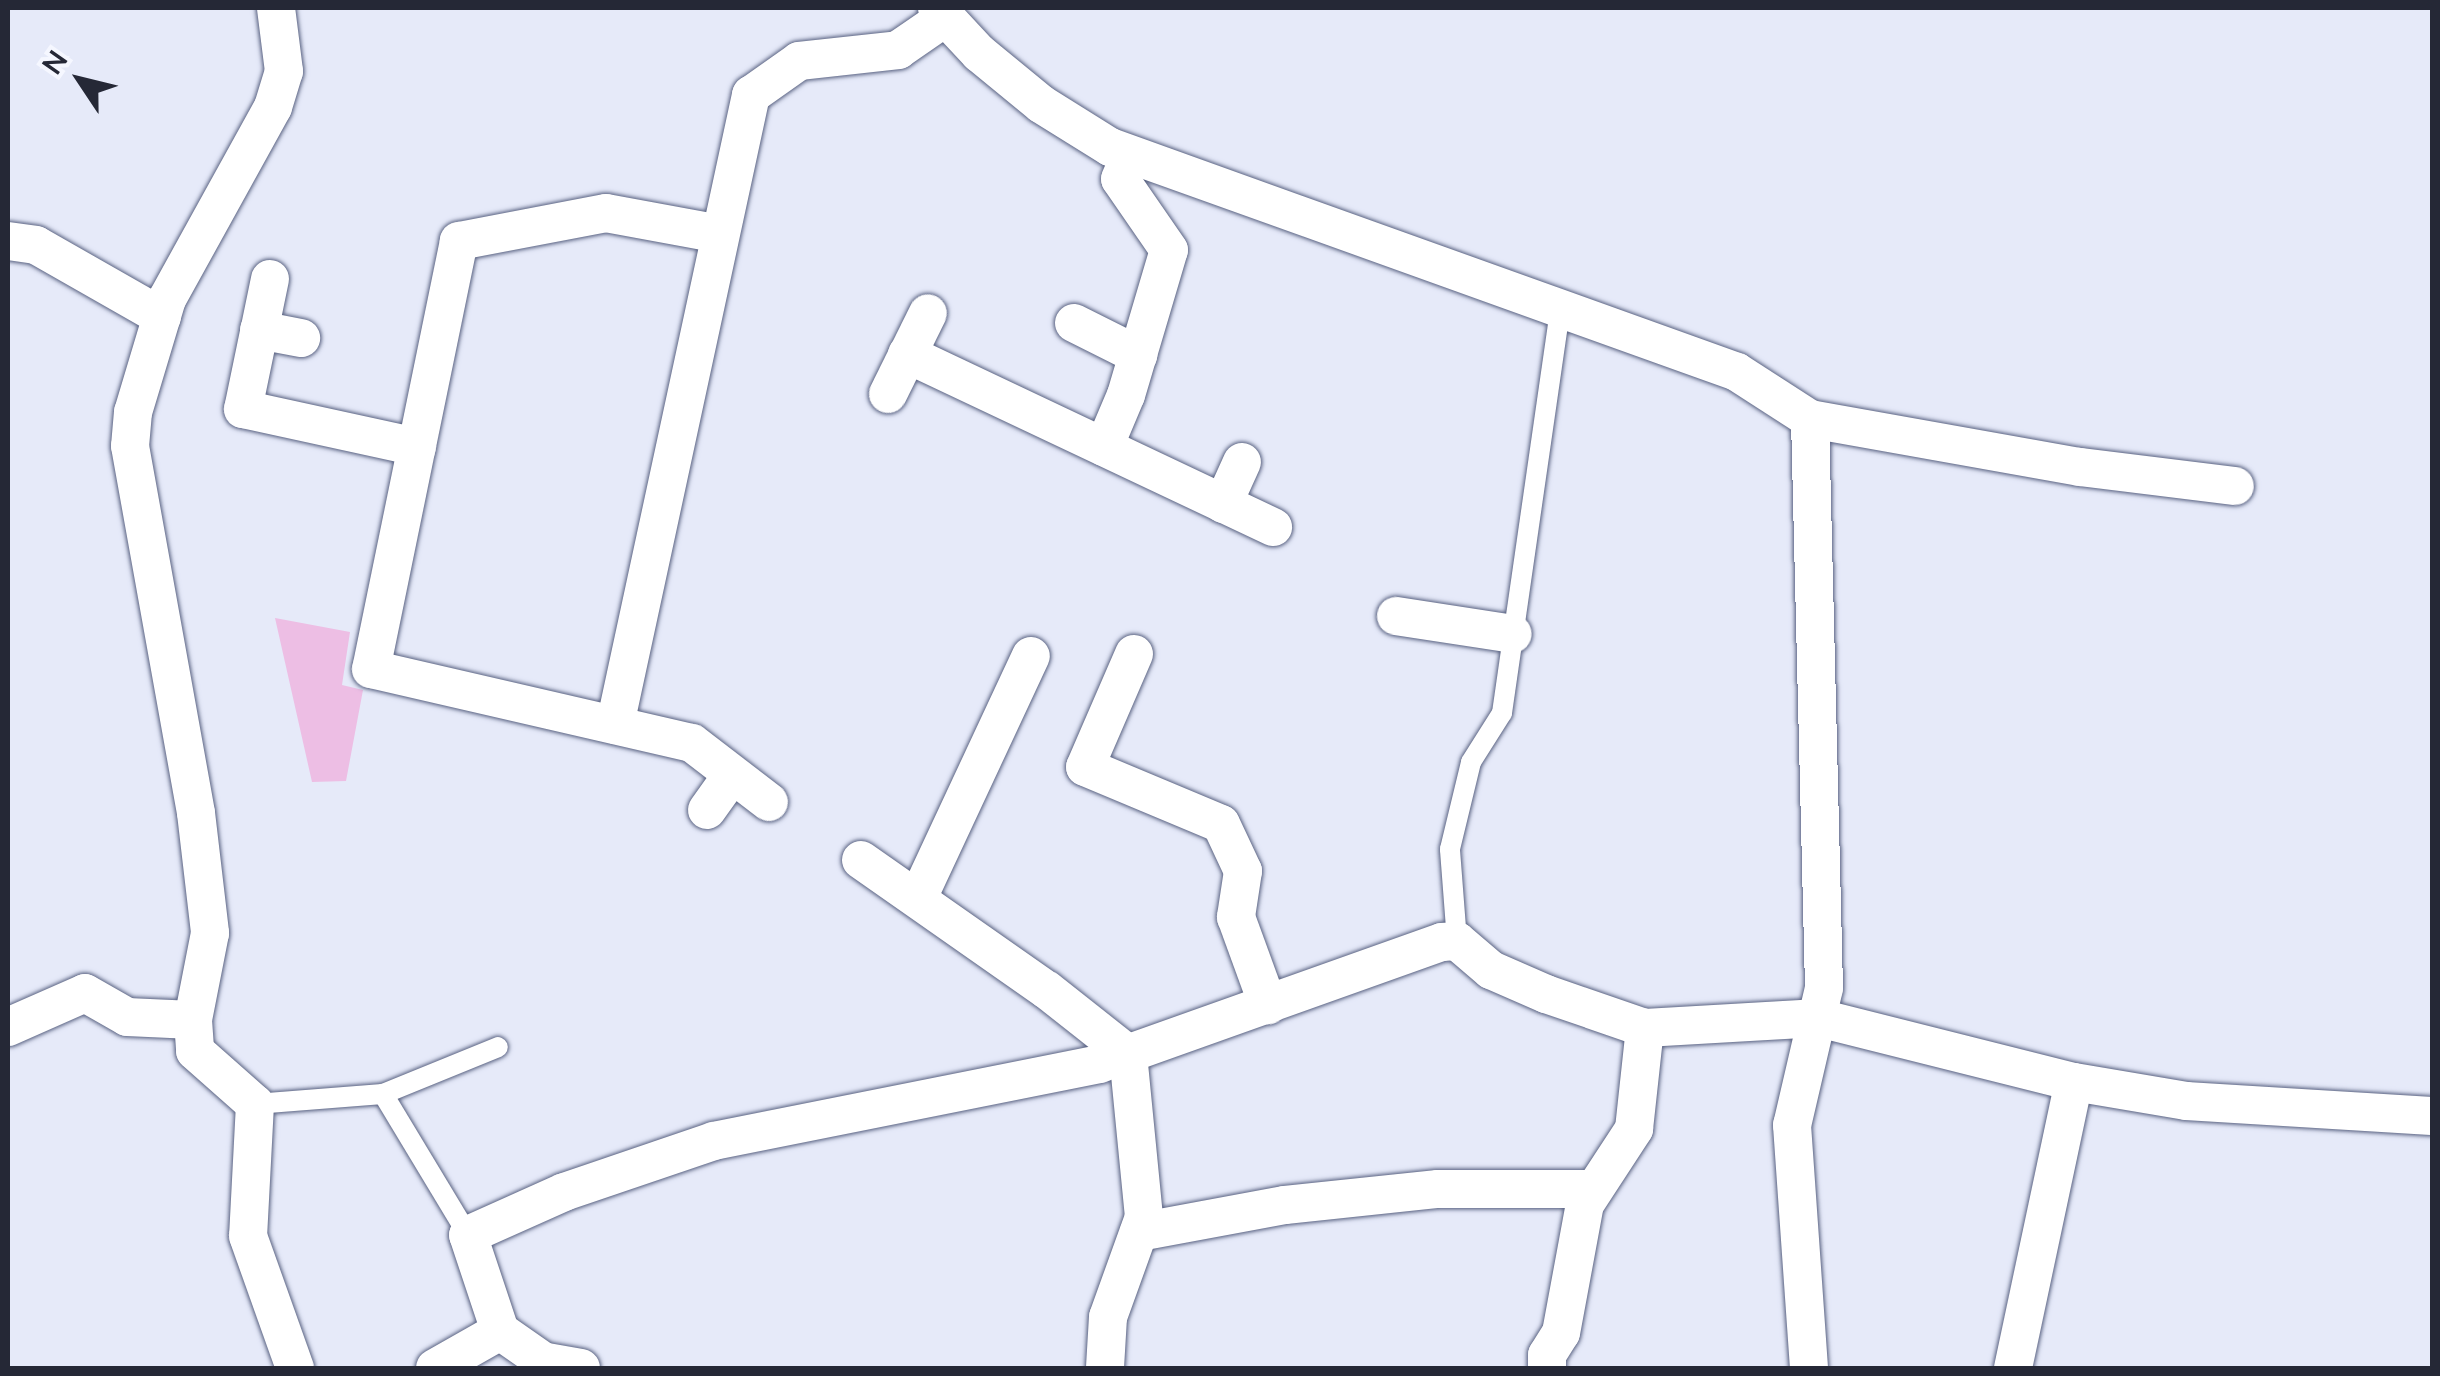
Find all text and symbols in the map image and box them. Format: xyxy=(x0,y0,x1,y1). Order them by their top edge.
north arrow xyxy=(30,30,130,130)
text: N xyxy=(34,43,77,82)

